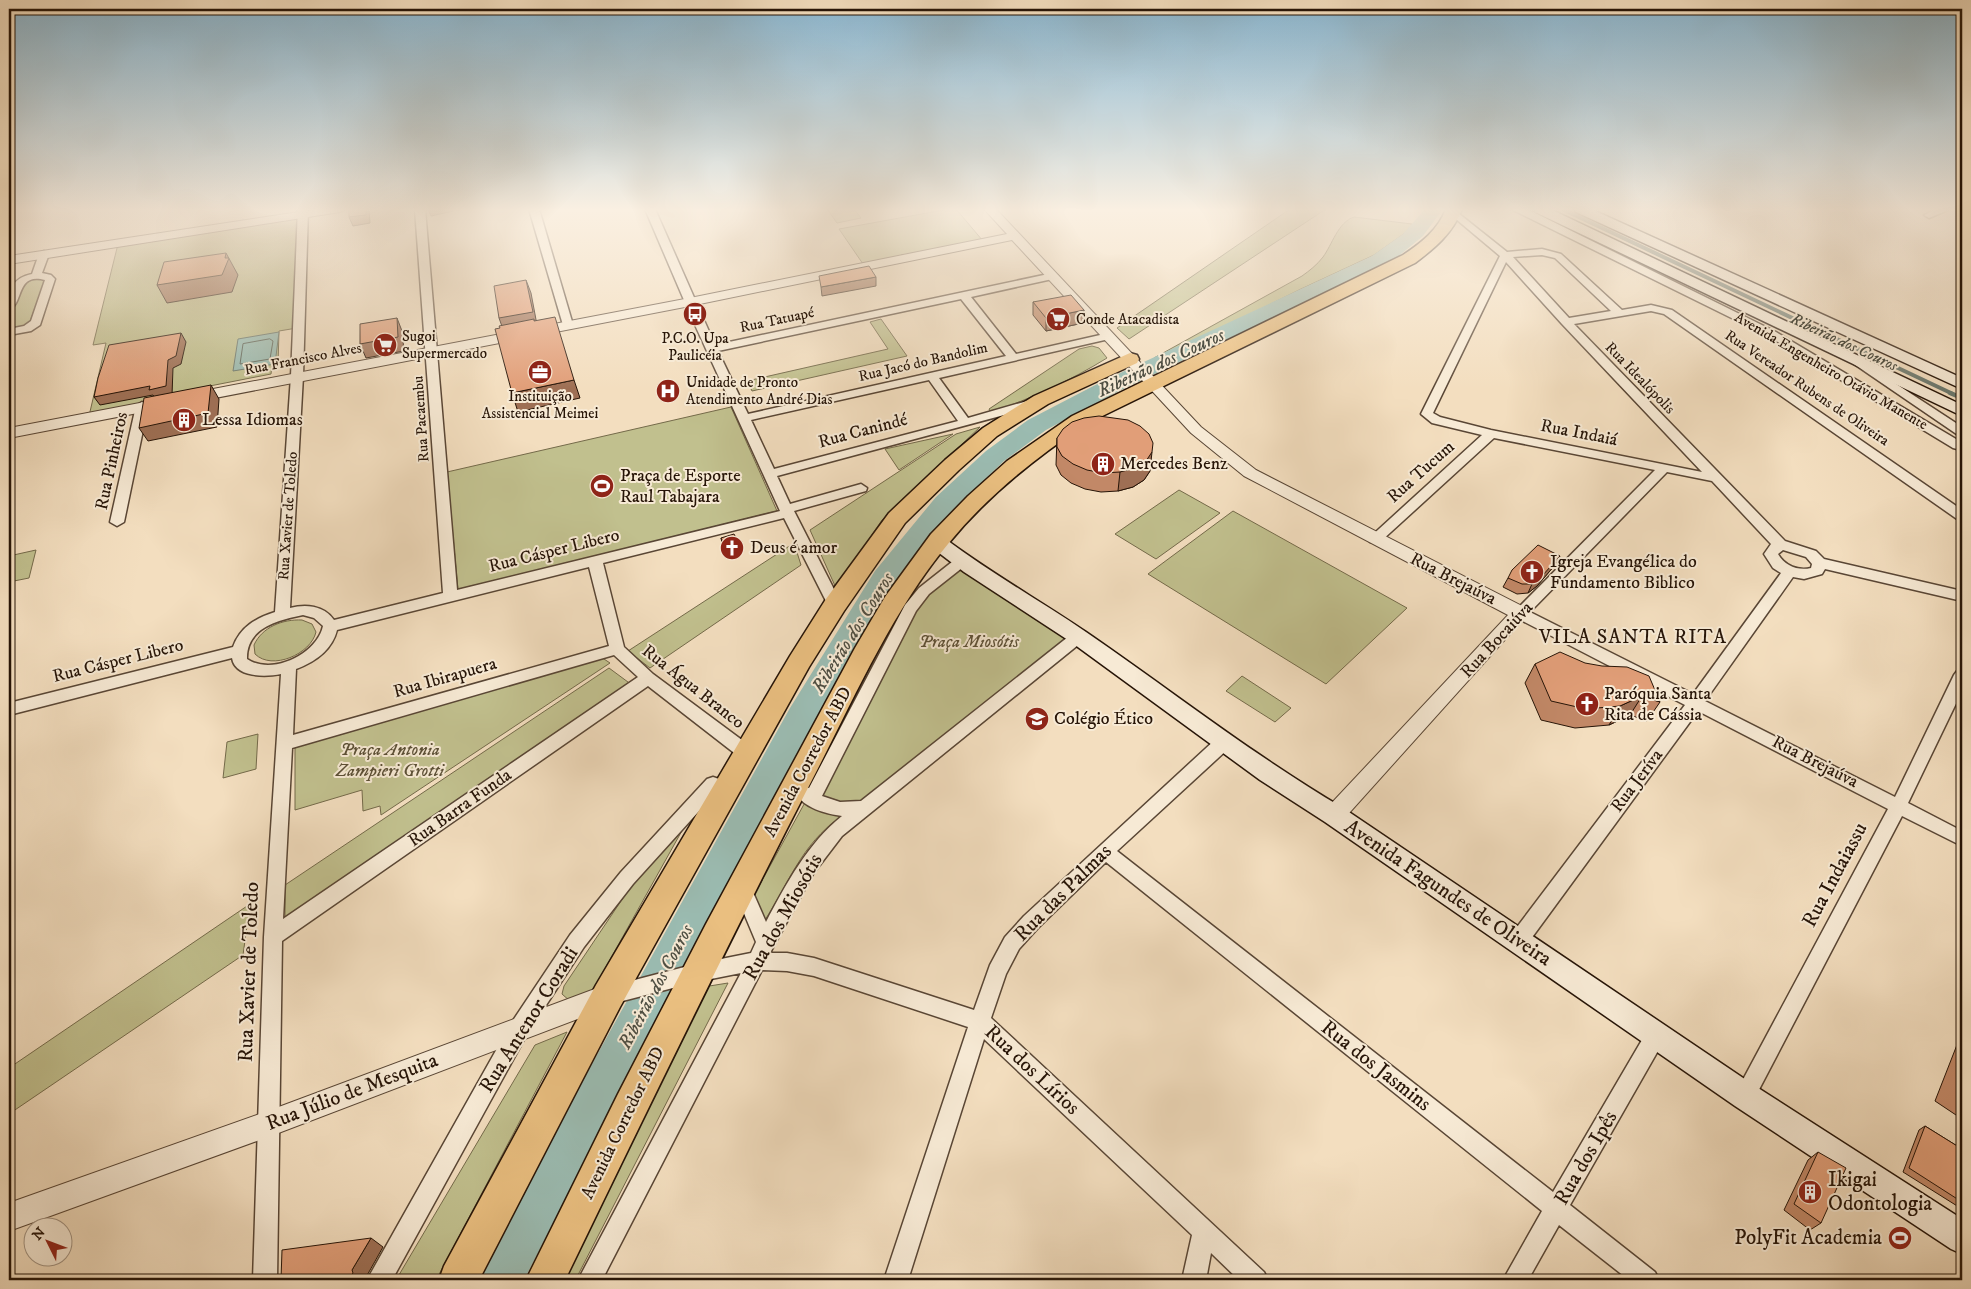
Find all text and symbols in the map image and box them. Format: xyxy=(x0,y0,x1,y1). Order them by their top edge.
bus stop icon: P.C.O. Upa Paulicéia xyxy=(682,301,708,327)
street label: Rua Tatuapé xyxy=(738,303,817,337)
supermarket icon: Conde Atacadista xyxy=(1045,306,1071,332)
street label: Avenida Engenheiro Otávio Manente xyxy=(1731,308,1931,434)
water label: Ribeirão dos Couros xyxy=(1786,308,1902,376)
place label: Conde Atacadista xyxy=(1076,310,1180,329)
water label: Ribeirão dos Couros xyxy=(1093,323,1229,403)
street label: Rua Vereador Rubens de Oliveira xyxy=(1721,326,1893,451)
place label: Sugoi Supermercado xyxy=(402,327,487,363)
place label: P.C.O. Upa Paulicéia xyxy=(661,329,729,365)
supermarket icon: Sugoi Supermercado xyxy=(372,332,398,358)
street label: Rua Francisco Alves xyxy=(243,338,363,380)
street label: Rua Jacó do Bandolim xyxy=(857,338,989,386)
street label: Rua Idealópolis xyxy=(1601,338,1679,418)
office icon: Instituição Assistencial Meimei xyxy=(527,359,553,385)
place label: Unidade de Pronto Atendimento André Dias xyxy=(686,373,832,409)
street label: Rua Pacaembu xyxy=(409,375,433,463)
hospital icon: Unidade de Pronto Atendimento André Dias xyxy=(655,378,681,404)
place label: Instituição Assistencial Meimei xyxy=(482,387,598,423)
building icon: Lessa Idiomas xyxy=(171,407,197,433)
street label: Rua Canindé xyxy=(816,408,911,453)
place label: Lessa Idiomas xyxy=(202,409,303,431)
street label: Rua Pinheiros xyxy=(91,410,133,512)
street label: Rua Indaiá xyxy=(1539,415,1620,451)
street label: Rua Tucum xyxy=(1383,436,1459,508)
street label: Rua Xavier de Toledo xyxy=(274,451,302,581)
building icon: Mercedes Benz xyxy=(1090,451,1116,477)
place label: Mercedes Benz xyxy=(1120,453,1228,475)
place label: Praça de Esporte Raul Tabajara xyxy=(620,465,741,508)
sports icon: Praça de Esporte Raul Tabajara xyxy=(589,473,615,499)
street label: Rua Cásper Libero xyxy=(486,524,622,578)
church icon: Deus é amor xyxy=(719,535,745,561)
place label: Deus é amor xyxy=(750,537,838,559)
street label: Rua Brejaúva xyxy=(1406,548,1500,610)
place label: Igreja Evangélica do Fundamento Biblico xyxy=(1550,551,1697,594)
church icon: Igreja Evangélica do Fundamento Biblico xyxy=(1519,559,1545,585)
water label: Ribeirão dos Couros xyxy=(806,568,900,698)
street label: Rua Bocaiúva xyxy=(1456,597,1538,683)
district label: VILA SANTA RITA xyxy=(1538,625,1727,650)
park label: Praça Miosótis xyxy=(919,631,1019,653)
street label: Rua Cásper Libero xyxy=(50,634,186,688)
street label: Rua Água Branco xyxy=(637,639,749,734)
street label: Rua Ibirapuera xyxy=(391,653,500,703)
street label: Avenida Corredor ABD xyxy=(759,683,857,841)
place label: Paróquia Santa Rita de Cássia xyxy=(1604,683,1711,726)
church icon: Paróquia Santa Rita de Cássia xyxy=(1574,691,1600,717)
school or university icon: Colégio Ético xyxy=(1024,706,1050,732)
place label: Colégio Ético xyxy=(1054,708,1153,730)
street label: Rua Brejaúva xyxy=(1768,731,1862,793)
park label: Praça Antonia Zampieri Grotti xyxy=(335,739,445,782)
street label: Rua Jeríva xyxy=(1606,745,1668,817)
street label: Rua Barra Funda xyxy=(404,764,516,852)
street label: Avenida Fagundes de Oliveira xyxy=(1339,814,1557,972)
street label: Rua Indaiassu xyxy=(1797,818,1873,932)
street label: Rua das Palmas xyxy=(1009,839,1117,947)
street label: Rua dos Miosótis xyxy=(737,849,829,985)
street label: Rua Xavier de Toledo xyxy=(233,881,265,1063)
water label: Ribeirão dos Couros xyxy=(613,920,699,1054)
street label: Rua Antenor Coradi xyxy=(474,942,584,1098)
street label: Rua dos Jasmins xyxy=(1316,1015,1436,1117)
street label: Rua dos Lírios xyxy=(979,1019,1085,1121)
street label: Avenida Corredor ABD xyxy=(577,1043,669,1203)
street label: Rua Júlio de Mesquita xyxy=(262,1047,442,1137)
street label: Rua dos Ipês xyxy=(1549,1106,1623,1210)
place label: Ikigai Odontologia xyxy=(1828,1167,1932,1217)
building icon: Ikigai Odontologia xyxy=(1797,1179,1823,1205)
north arrow xyxy=(22,1216,72,1266)
text: N xyxy=(29,1223,50,1244)
place label: PolyFit Academia xyxy=(1734,1225,1882,1251)
sports icon: PolyFit Academia xyxy=(1887,1225,1913,1251)

